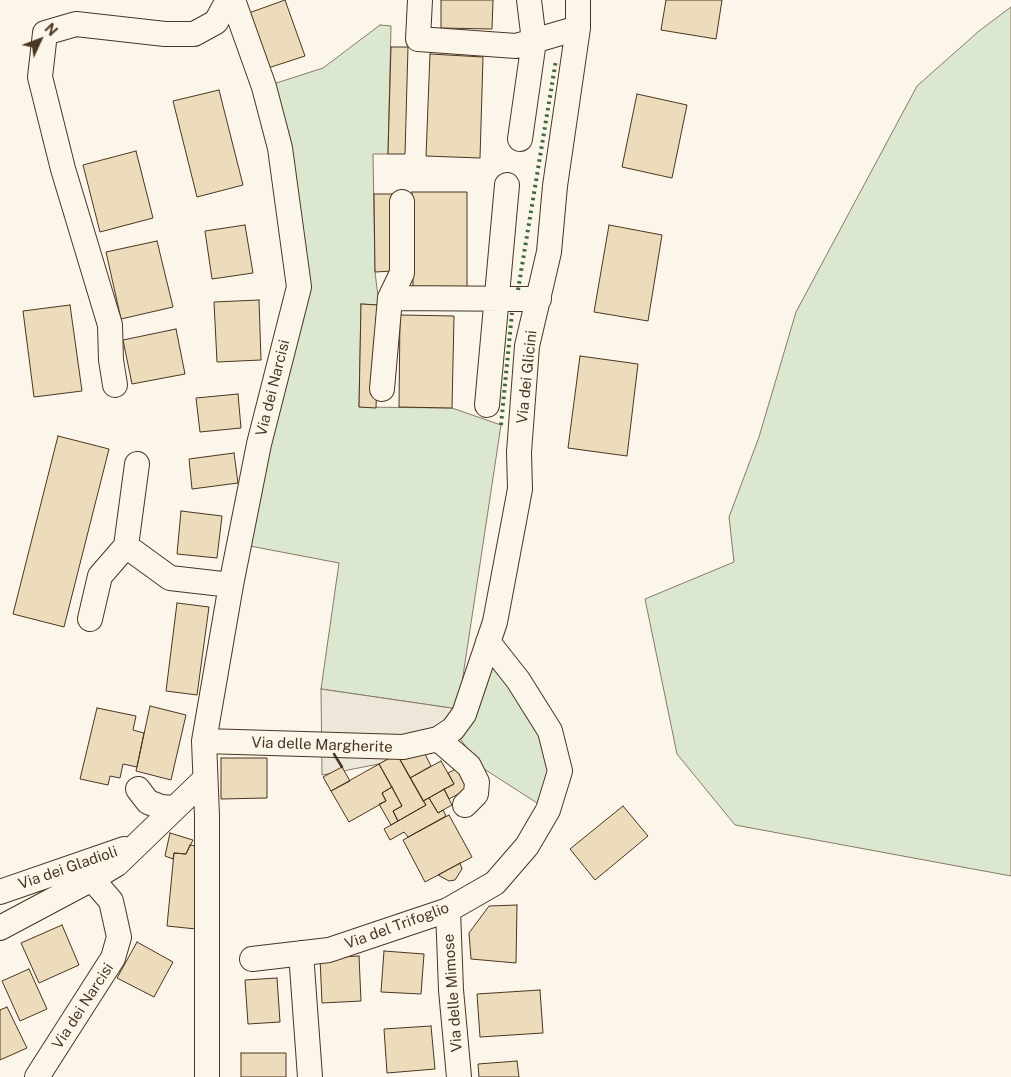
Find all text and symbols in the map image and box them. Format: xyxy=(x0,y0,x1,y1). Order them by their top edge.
north arrow xyxy=(15,15,65,65)
text: N xyxy=(41,20,61,39)
street label: Via dei Glicini xyxy=(513,329,541,425)
street label: Via dei Narcisi xyxy=(252,338,294,438)
street label: Via delle Margherite xyxy=(251,734,393,756)
street label: Via dei Gladioli xyxy=(16,843,120,893)
street label: Via del Trifoglio xyxy=(342,899,452,953)
street label: Via delle Mimose xyxy=(440,933,466,1053)
street label: Via dei Narcisi xyxy=(49,960,117,1052)

